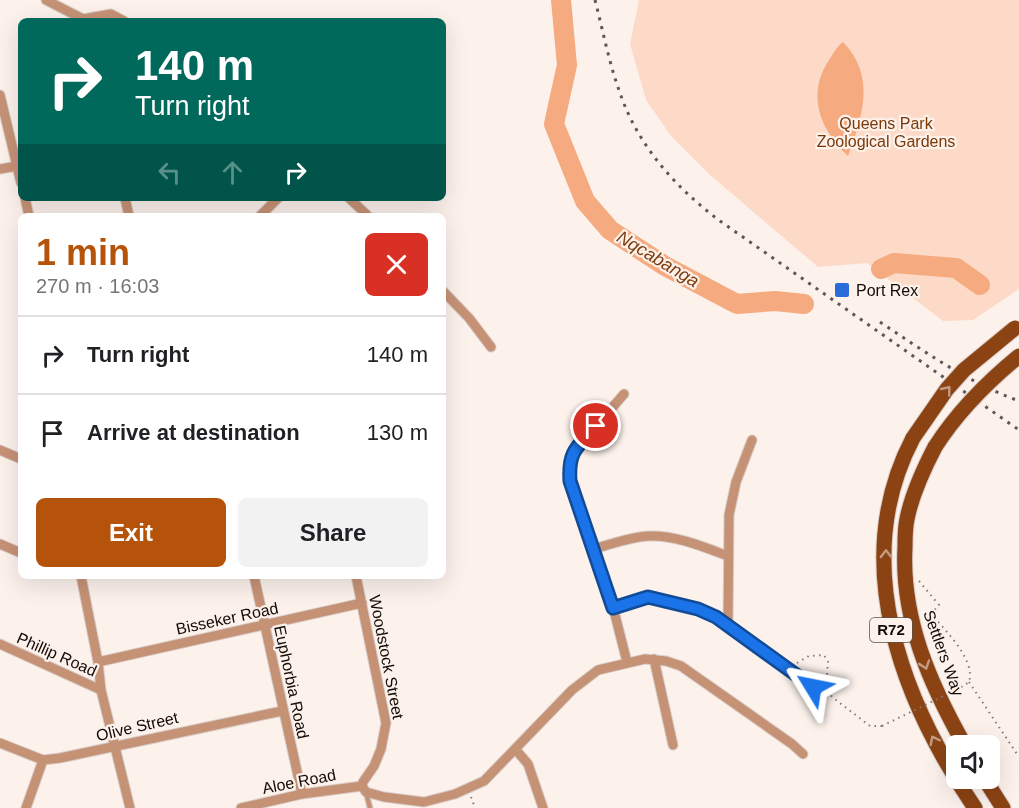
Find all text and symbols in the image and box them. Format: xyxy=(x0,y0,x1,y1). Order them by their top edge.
icon: right xyxy=(36,42,114,120)
text: 140 m xyxy=(135,42,254,89)
text: Turn right xyxy=(135,91,250,121)
park label: Queens Park Zoological Gardens xyxy=(817,115,955,150)
icon: left xyxy=(153,156,186,189)
icon: ahead xyxy=(216,156,249,189)
icon: right xyxy=(279,156,312,189)
water label: Nqcabanga xyxy=(613,227,703,291)
text: 1 min xyxy=(36,232,130,273)
button: close xyxy=(365,233,428,296)
text: 270 m · 16:03 xyxy=(36,275,159,297)
marker: Port Rex xyxy=(833,281,851,299)
place label: Port Rex xyxy=(856,282,918,299)
icon: right xyxy=(36,339,69,372)
text: Turn right xyxy=(87,342,189,367)
text: 140 m xyxy=(367,342,428,367)
one-way arrow xyxy=(940,386,951,397)
pin xyxy=(570,400,621,451)
icon: arrive xyxy=(579,409,612,442)
icon: arrive xyxy=(36,417,69,450)
text: Arrive at destination xyxy=(87,420,300,445)
text: 130 m xyxy=(367,420,428,445)
button: Exit xyxy=(36,498,226,567)
button: Share xyxy=(238,498,428,567)
one-way arrow xyxy=(880,549,892,558)
street label: Woodstock Street xyxy=(366,594,407,721)
street label: Bisseker Road xyxy=(174,599,280,638)
street label: Settlers Way xyxy=(920,608,967,698)
road number: R72 xyxy=(870,618,912,642)
street label: Euphorbia Road xyxy=(271,624,312,740)
street label: Phillip Road xyxy=(14,629,99,680)
position arrow xyxy=(781,655,845,719)
one-way arrow xyxy=(918,659,931,670)
street label: Olive Street xyxy=(94,709,180,744)
map controls xyxy=(946,735,1000,789)
button: sound xyxy=(946,735,1000,789)
one-way arrow xyxy=(930,736,941,746)
street label: Aloe Road xyxy=(261,766,337,797)

